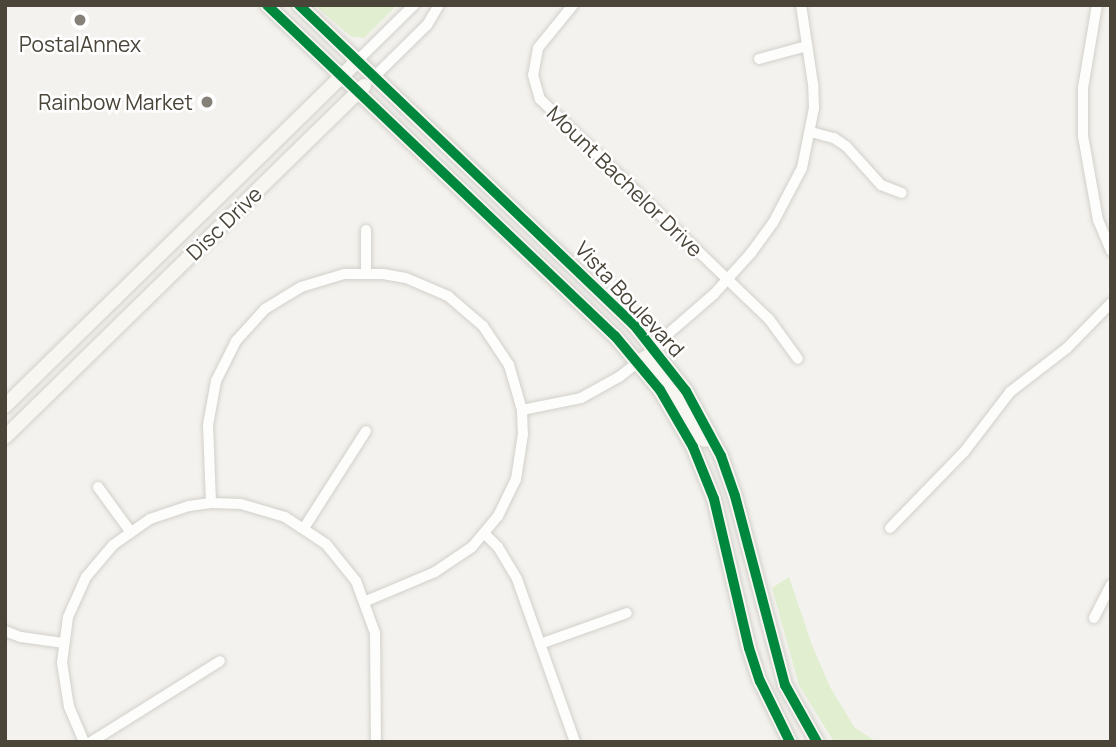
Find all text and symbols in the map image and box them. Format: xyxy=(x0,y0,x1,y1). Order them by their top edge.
marker: PostalAnnex xyxy=(72,12,88,28)
place label: PostalAnnex xyxy=(19,31,141,57)
place label: Rainbow Market xyxy=(38,89,193,115)
marker: Rainbow Market xyxy=(199,94,215,110)
street label: Mount Bachelor Drive xyxy=(542,100,708,262)
street label: Disc Drive xyxy=(181,181,267,265)
street label: Vista Boulevard xyxy=(570,236,690,362)

